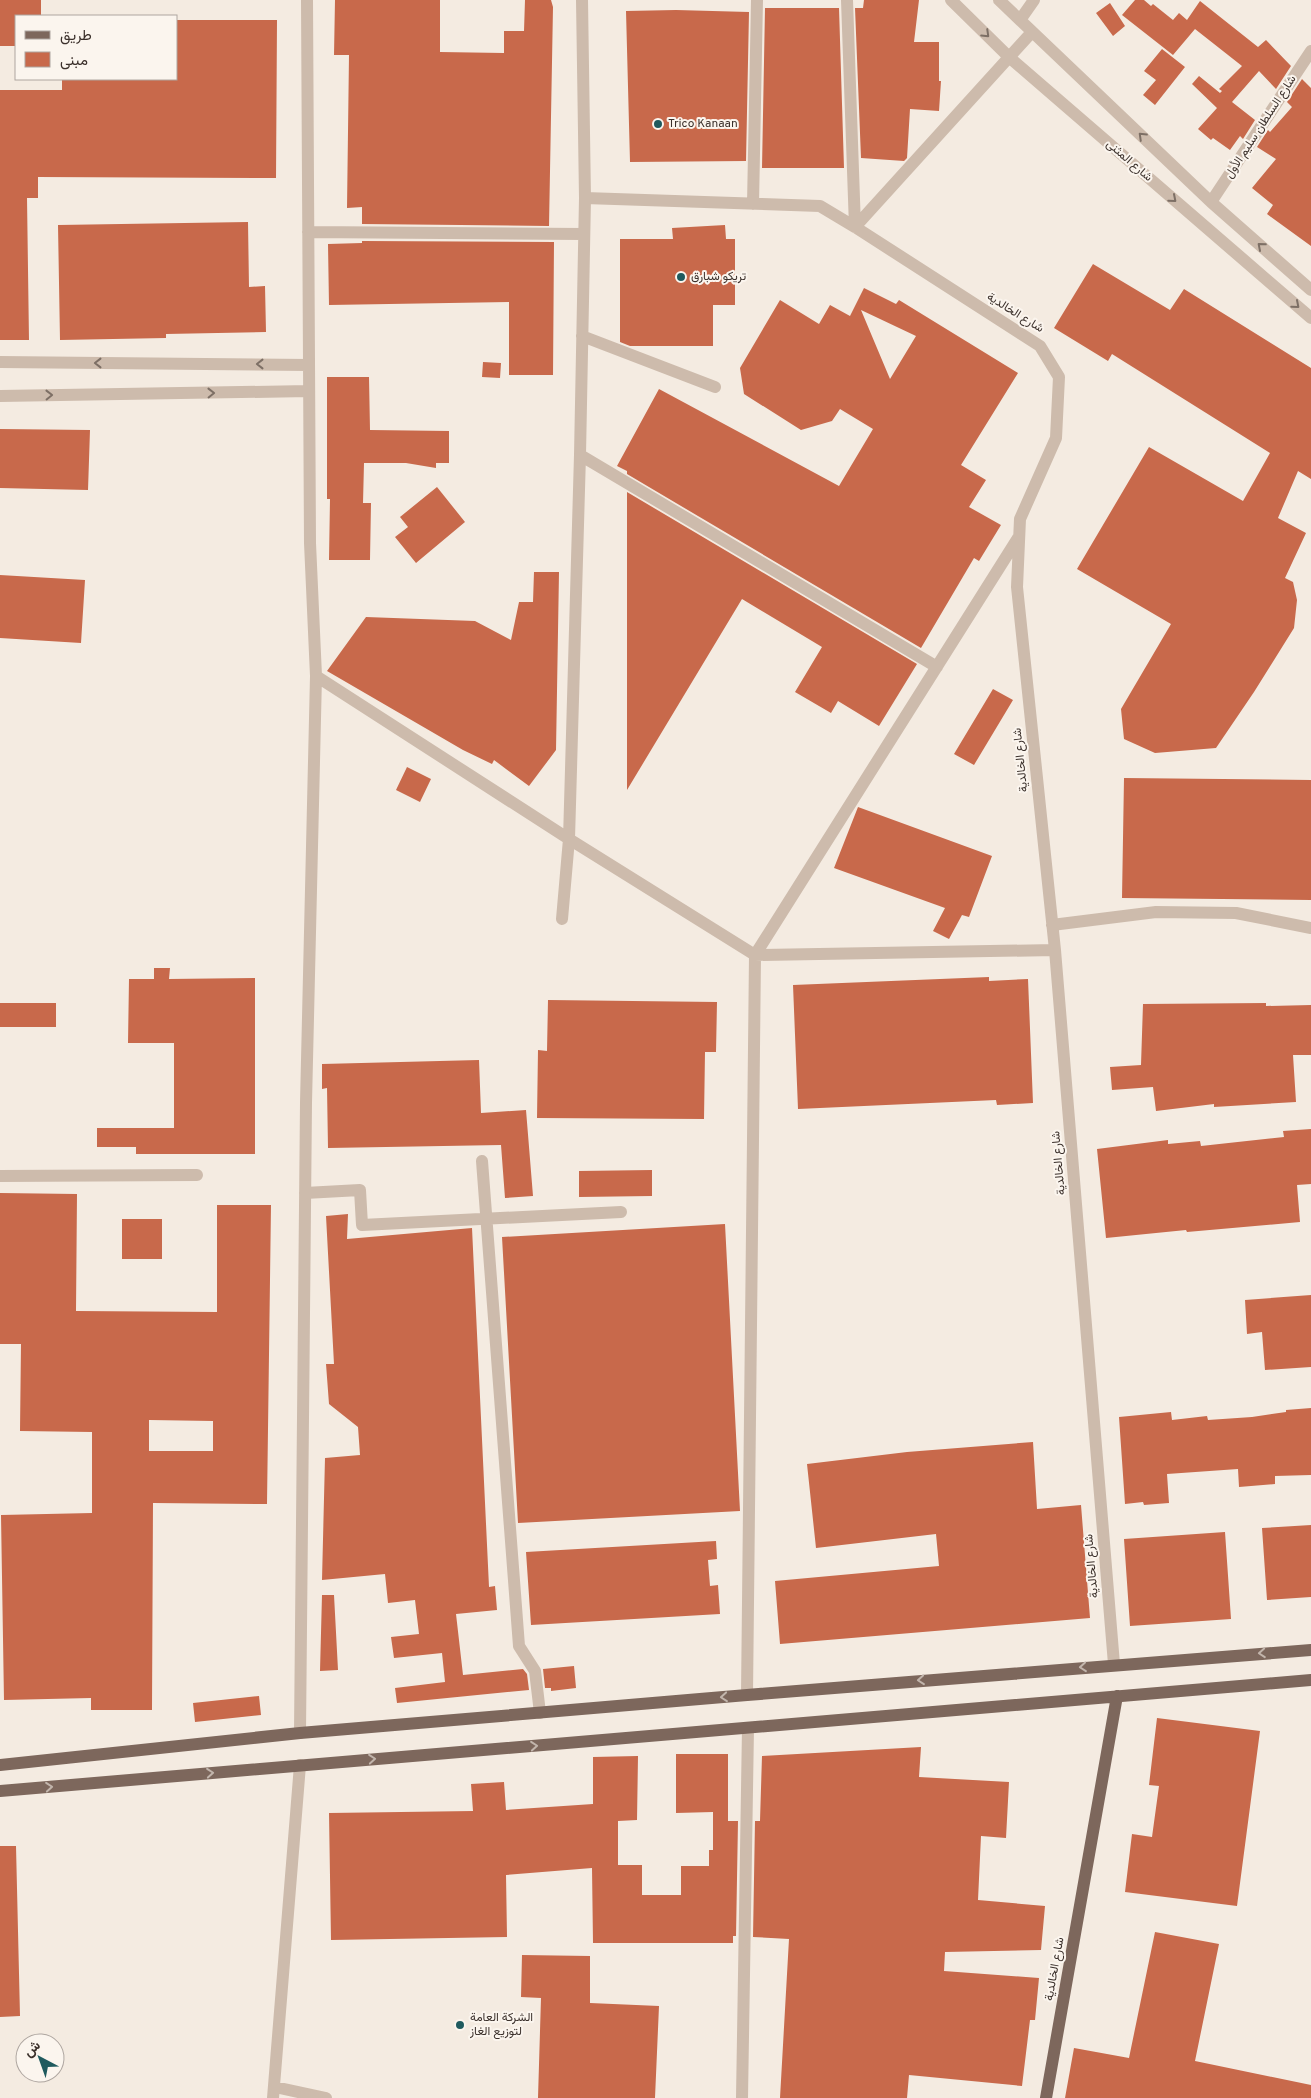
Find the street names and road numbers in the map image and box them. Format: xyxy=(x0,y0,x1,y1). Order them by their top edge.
street label: شارع السلطان سليم الأول xyxy=(1222,72,1300,182)
street label: شارع المثنى xyxy=(1102,136,1156,186)
street label: شارع الخالدية xyxy=(983,289,1047,337)
street label: شارع الخالدية xyxy=(1010,727,1032,793)
street label: شارع الخالدية xyxy=(1048,1130,1070,1196)
street label: شارع الخالدية xyxy=(1081,1533,1103,1599)
street label: شارع الخالدية xyxy=(1042,1936,1068,2002)

